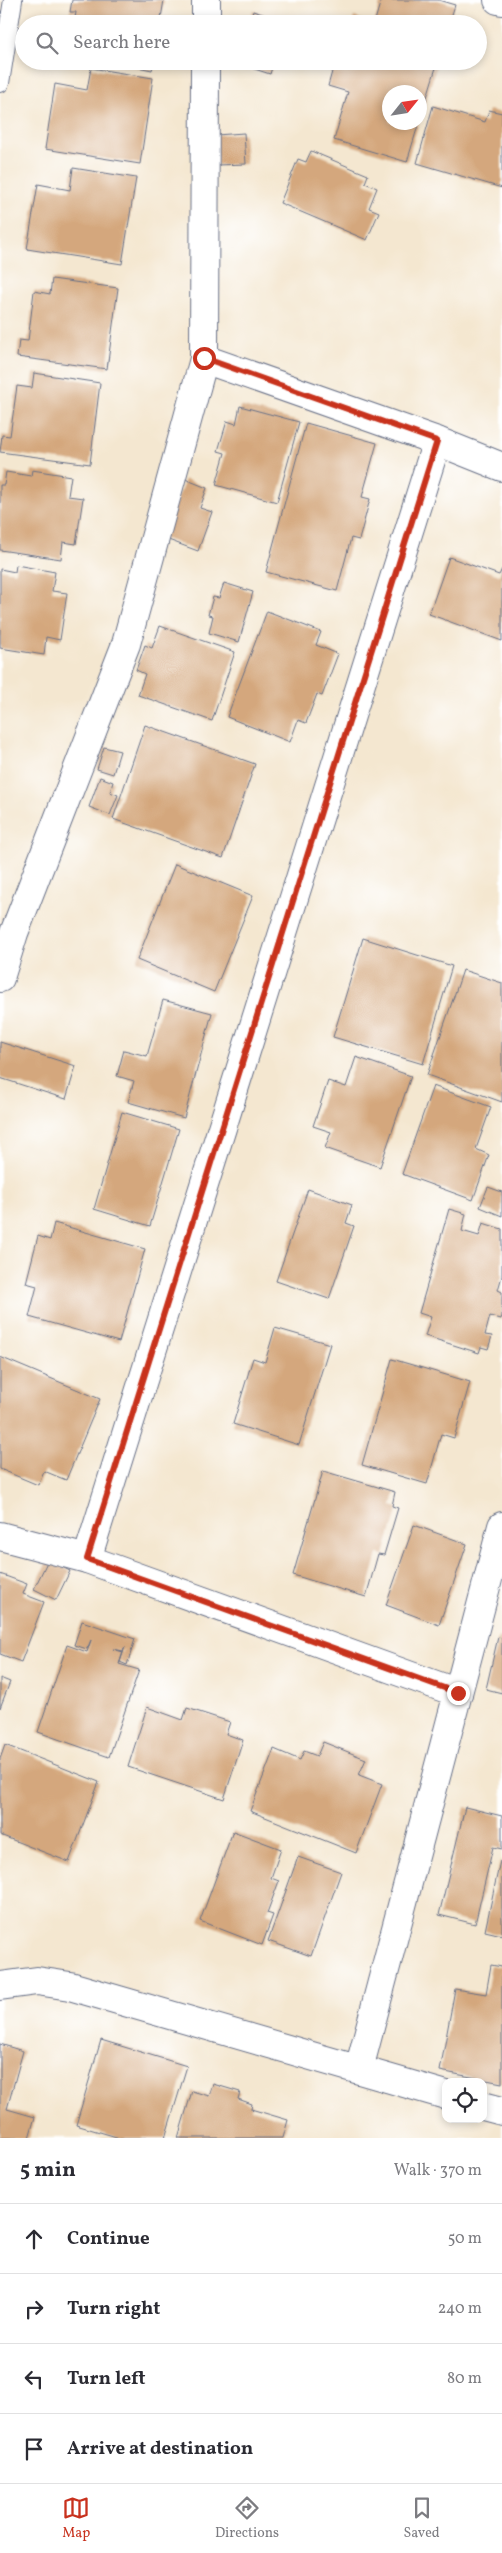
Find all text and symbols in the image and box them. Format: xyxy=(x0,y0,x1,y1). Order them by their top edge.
search box xyxy=(15,15,487,70)
icon: search xyxy=(33,29,61,57)
text: Search here xyxy=(73,30,170,56)
north arrow xyxy=(382,85,427,130)
route start xyxy=(193,347,216,370)
route end xyxy=(447,1682,470,1705)
map controls xyxy=(442,2078,487,2123)
button: locate xyxy=(442,2078,487,2123)
text: 5 min xyxy=(20,2156,76,2185)
text: Walk · 370 m xyxy=(394,2160,482,2182)
icon: ahead xyxy=(20,2225,48,2253)
text: Continue xyxy=(67,2226,150,2252)
text: 50 m xyxy=(448,2228,482,2250)
icon: right xyxy=(20,2295,48,2323)
text: Turn right xyxy=(67,2296,160,2322)
text: 240 m xyxy=(438,2298,482,2320)
icon: left xyxy=(20,2365,48,2393)
text: Turn left xyxy=(67,2366,146,2392)
text: 80 m xyxy=(447,2368,482,2390)
icon: arrive xyxy=(20,2435,48,2463)
text: Arrive at destination xyxy=(67,2436,253,2462)
tab: Map xyxy=(62,2494,90,2543)
tab: Directions xyxy=(215,2494,279,2543)
tab: Saved xyxy=(404,2494,440,2543)

